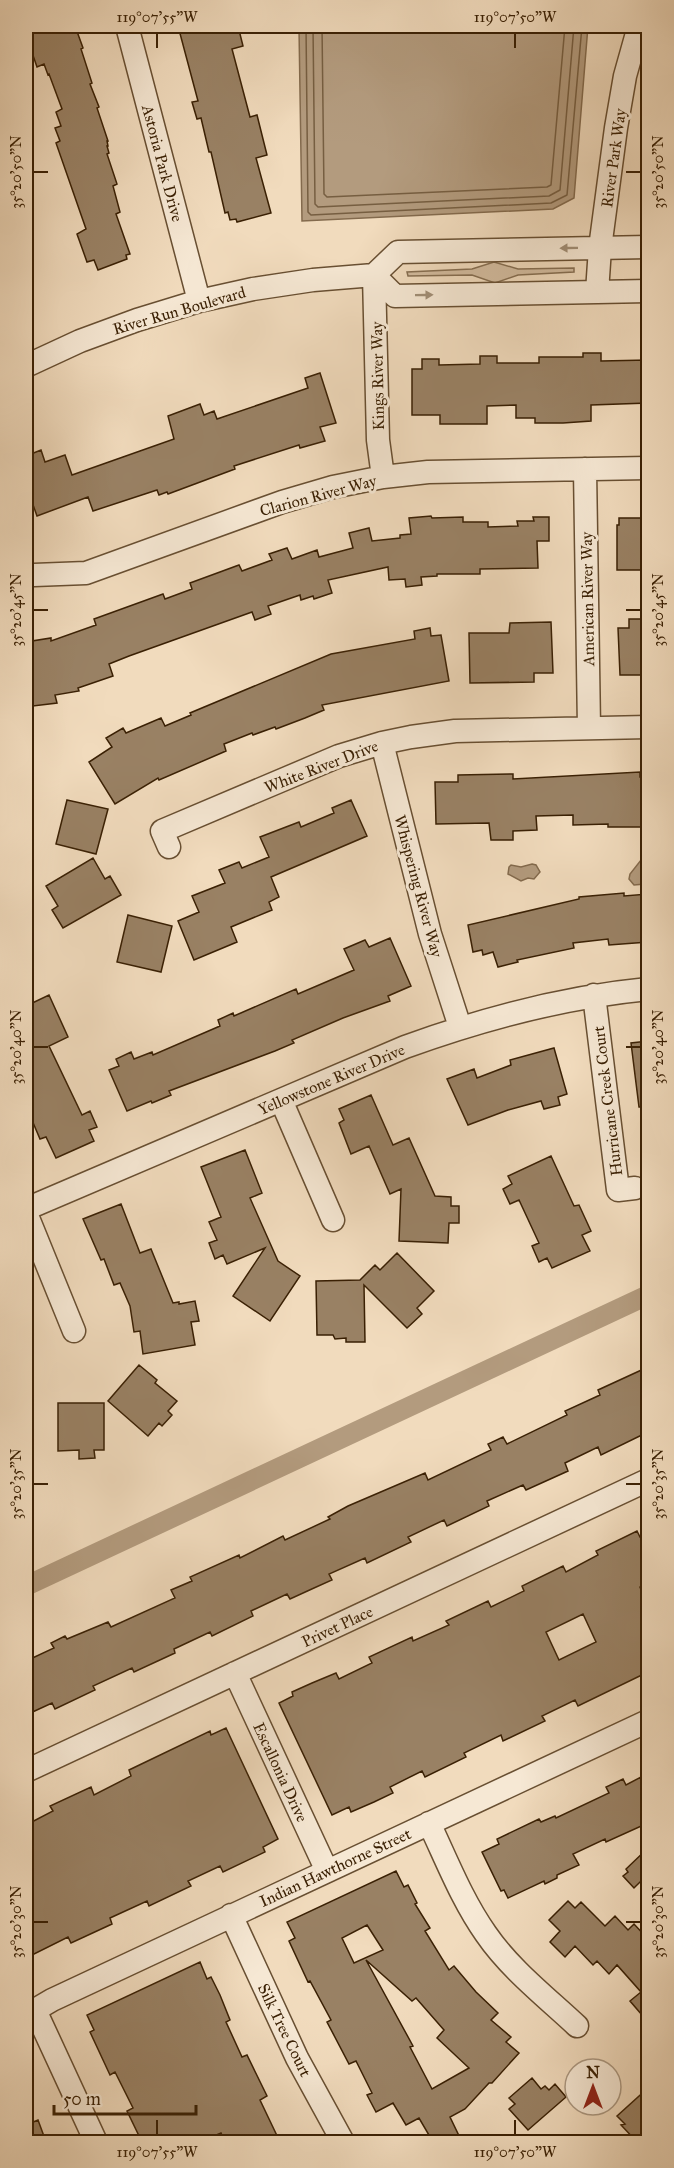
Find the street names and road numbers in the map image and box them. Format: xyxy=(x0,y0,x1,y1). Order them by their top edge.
street label: Astoria Park Drive xyxy=(138,102,187,224)
street label: River Park Way xyxy=(597,107,630,209)
street label: River Run Boulevard xyxy=(111,282,248,339)
street label: Kings River Way xyxy=(367,321,389,431)
street label: Clarion River Way xyxy=(258,471,379,520)
street label: American River Way xyxy=(577,531,598,667)
street label: White River Drive xyxy=(262,736,381,797)
street label: Whispering River Way xyxy=(389,813,447,960)
street label: Hurricane Creek Court xyxy=(589,1024,626,1177)
street label: Yellowstone River Drive xyxy=(255,1040,408,1119)
street label: Privet Place xyxy=(299,1602,376,1651)
street label: Escallonia Drive xyxy=(249,1719,312,1825)
street label: Indian Hawthorne Street xyxy=(256,1824,414,1911)
street label: Silk Tree Court xyxy=(254,1981,315,2080)

